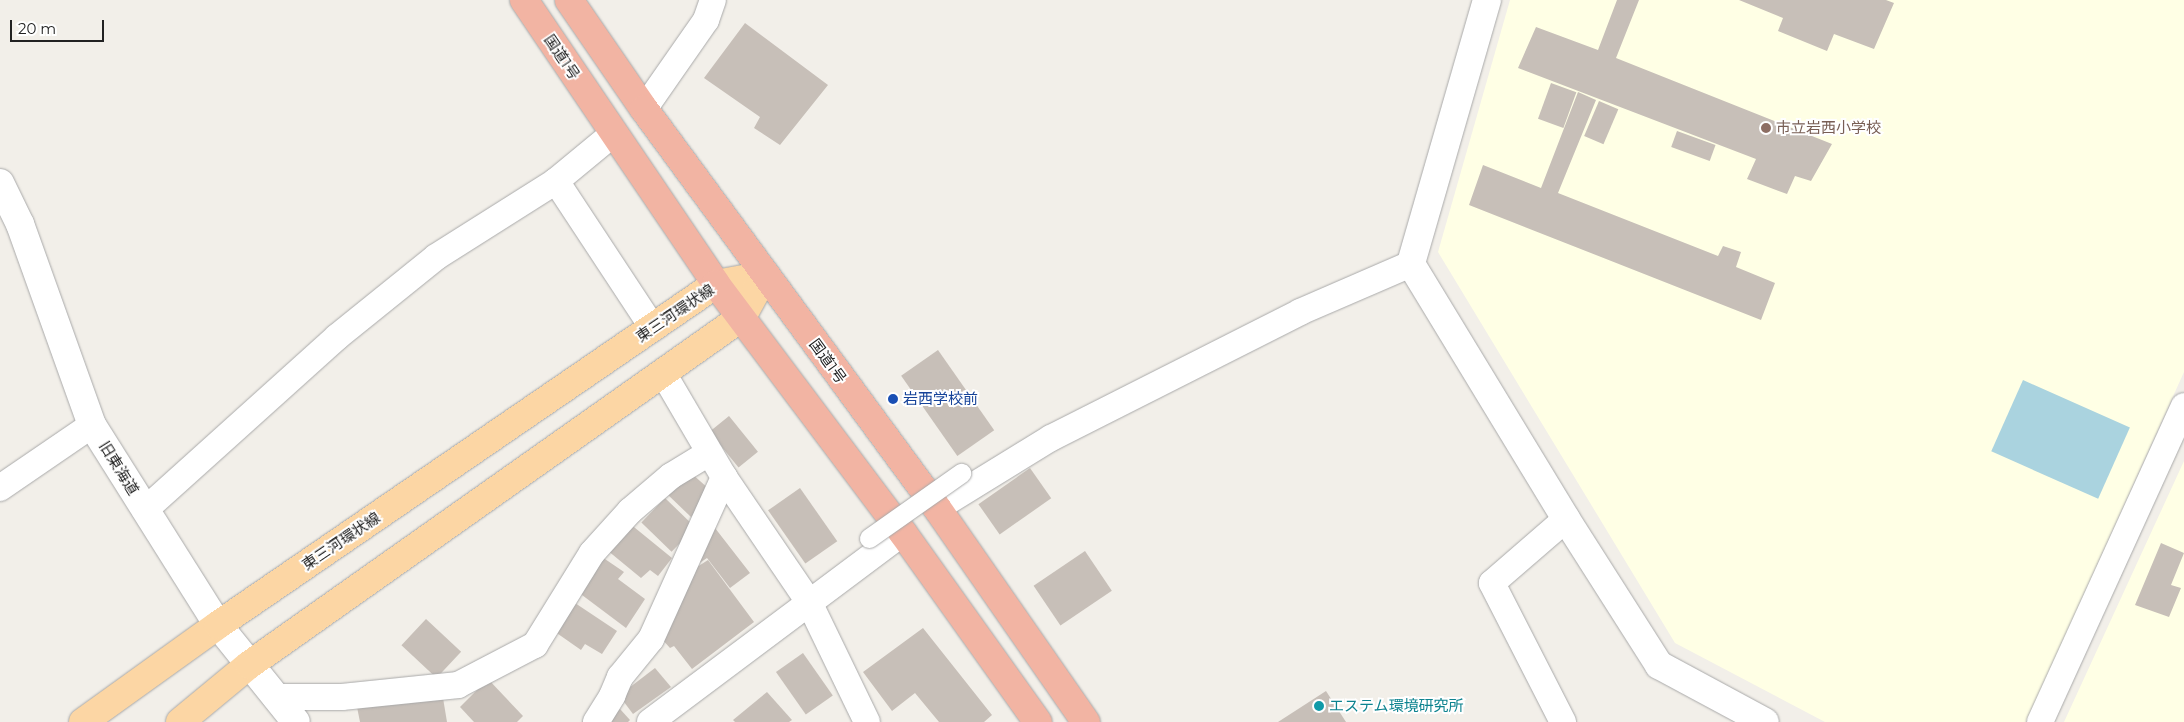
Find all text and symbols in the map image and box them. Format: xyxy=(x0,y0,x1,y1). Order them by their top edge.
scale bar xyxy=(12,10,106,42)
text: 20 m xyxy=(18,19,56,38)
street label: 国道1号 xyxy=(540,31,584,83)
place label: 市立岩西小学校 xyxy=(1776,119,1881,137)
marker: 市立岩西小学校 xyxy=(1760,122,1772,134)
street label: 東三河環状線 xyxy=(633,280,717,346)
street label: 国道1号 xyxy=(806,335,850,387)
place label: 岩西学校前 xyxy=(903,390,978,408)
marker: 岩西学校前 xyxy=(887,393,899,405)
street label: 旧東海道 xyxy=(95,438,143,498)
street label: 東三河環状線 xyxy=(299,508,383,574)
place label: エステム環境研究所 xyxy=(1329,697,1464,715)
marker: エステム環境研究所 xyxy=(1313,700,1325,712)

